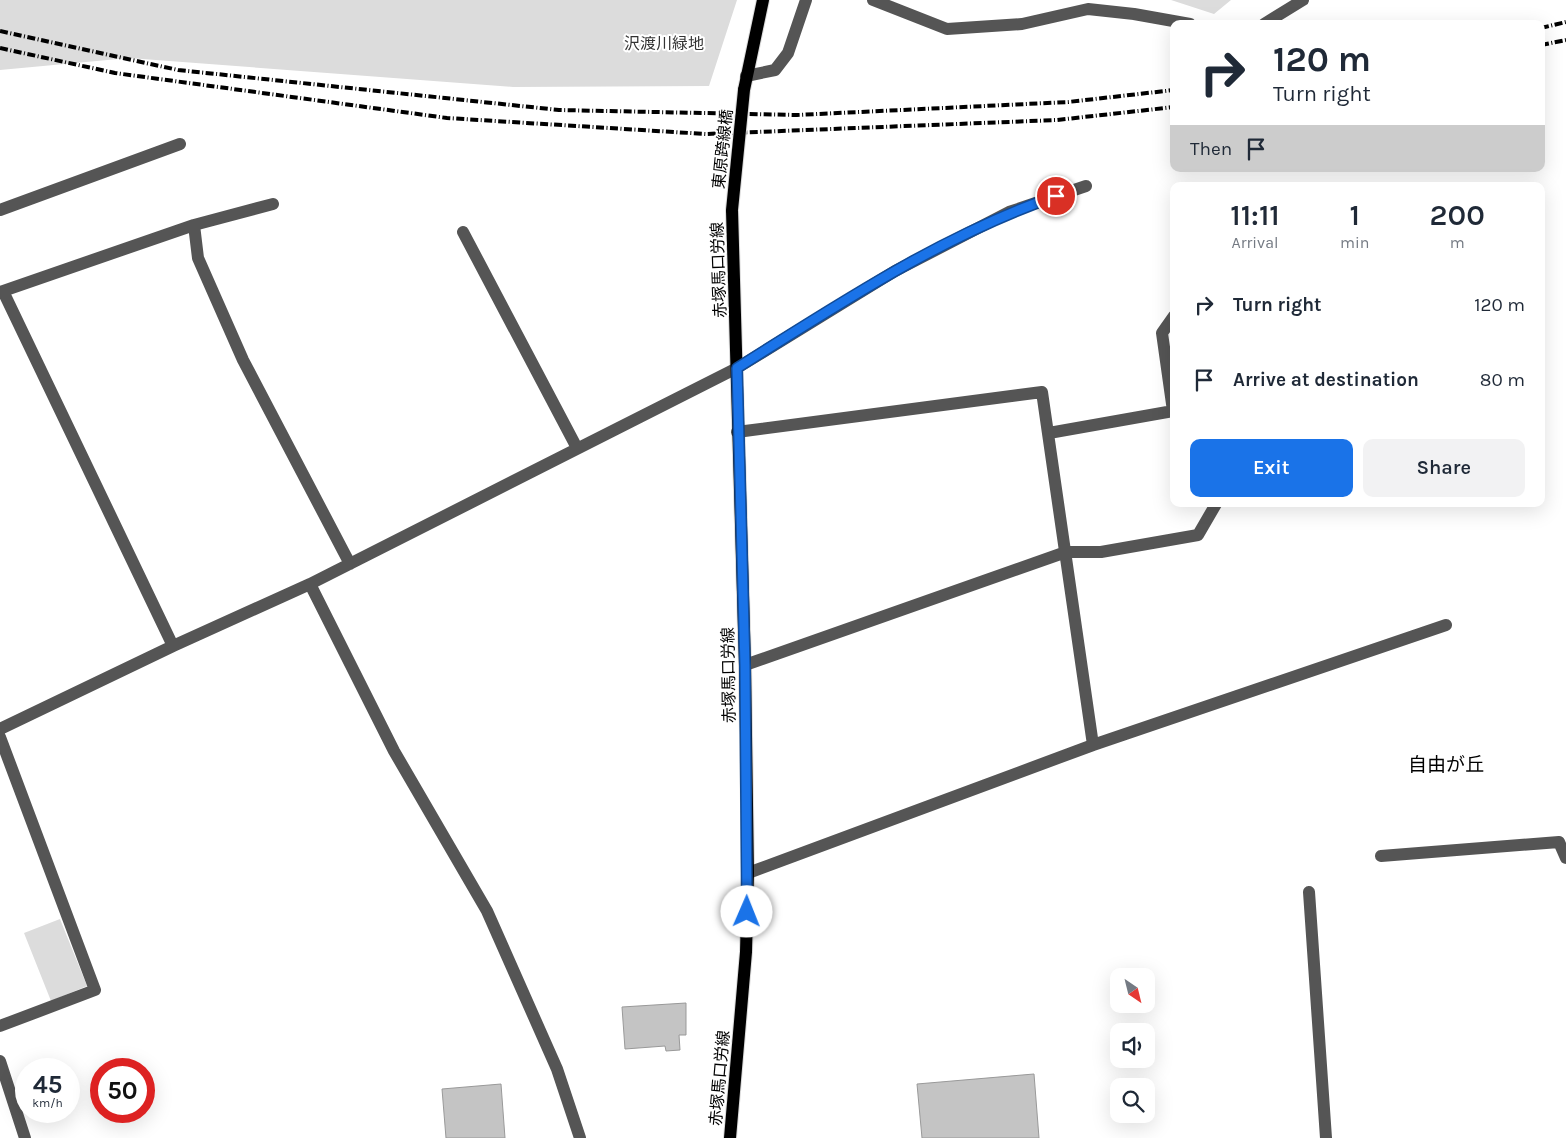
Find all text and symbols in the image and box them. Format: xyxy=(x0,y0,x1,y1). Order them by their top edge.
park label: 沢渡川緑地 xyxy=(624,34,704,53)
text: 120 m xyxy=(1273,39,1371,80)
icon: right xyxy=(1190,40,1255,105)
text: Turn right xyxy=(1273,81,1371,107)
street label: 東原跨線橋 xyxy=(709,108,736,190)
icon: arrive xyxy=(1242,135,1270,163)
text: Then xyxy=(1190,138,1232,160)
pin xyxy=(1035,175,1077,217)
icon: arrive xyxy=(1042,182,1070,210)
text: 11:11 xyxy=(1230,197,1280,233)
text: 1 xyxy=(1349,197,1360,233)
text: 200 xyxy=(1430,197,1485,233)
street label: 赤塚馬口労線 xyxy=(707,222,730,318)
text: Arrival xyxy=(1232,233,1278,252)
text: min xyxy=(1340,233,1369,252)
text: m xyxy=(1450,233,1465,252)
icon: right xyxy=(1190,291,1218,319)
text: Turn right xyxy=(1233,294,1322,316)
text: 120 m xyxy=(1474,294,1525,316)
icon: arrive xyxy=(1190,366,1218,394)
text: Arrive at destination xyxy=(1233,369,1419,391)
text: 80 m xyxy=(1480,369,1525,391)
button: Exit xyxy=(1190,439,1353,497)
button: Share xyxy=(1363,439,1525,497)
street label: 赤塚馬口労線 xyxy=(718,627,739,723)
district label: 自由が丘 xyxy=(1408,754,1484,776)
position arrow xyxy=(720,885,772,937)
north arrow xyxy=(1110,968,1155,1012)
map controls xyxy=(1110,968,1155,1123)
button: sound xyxy=(1110,1023,1155,1068)
street label: 赤塚馬口労線 xyxy=(706,1029,733,1127)
speed limit sign: 50 xyxy=(90,1058,155,1123)
text: 45 xyxy=(33,1070,62,1099)
button: search xyxy=(1110,1078,1155,1123)
text: km/h xyxy=(32,1096,63,1110)

